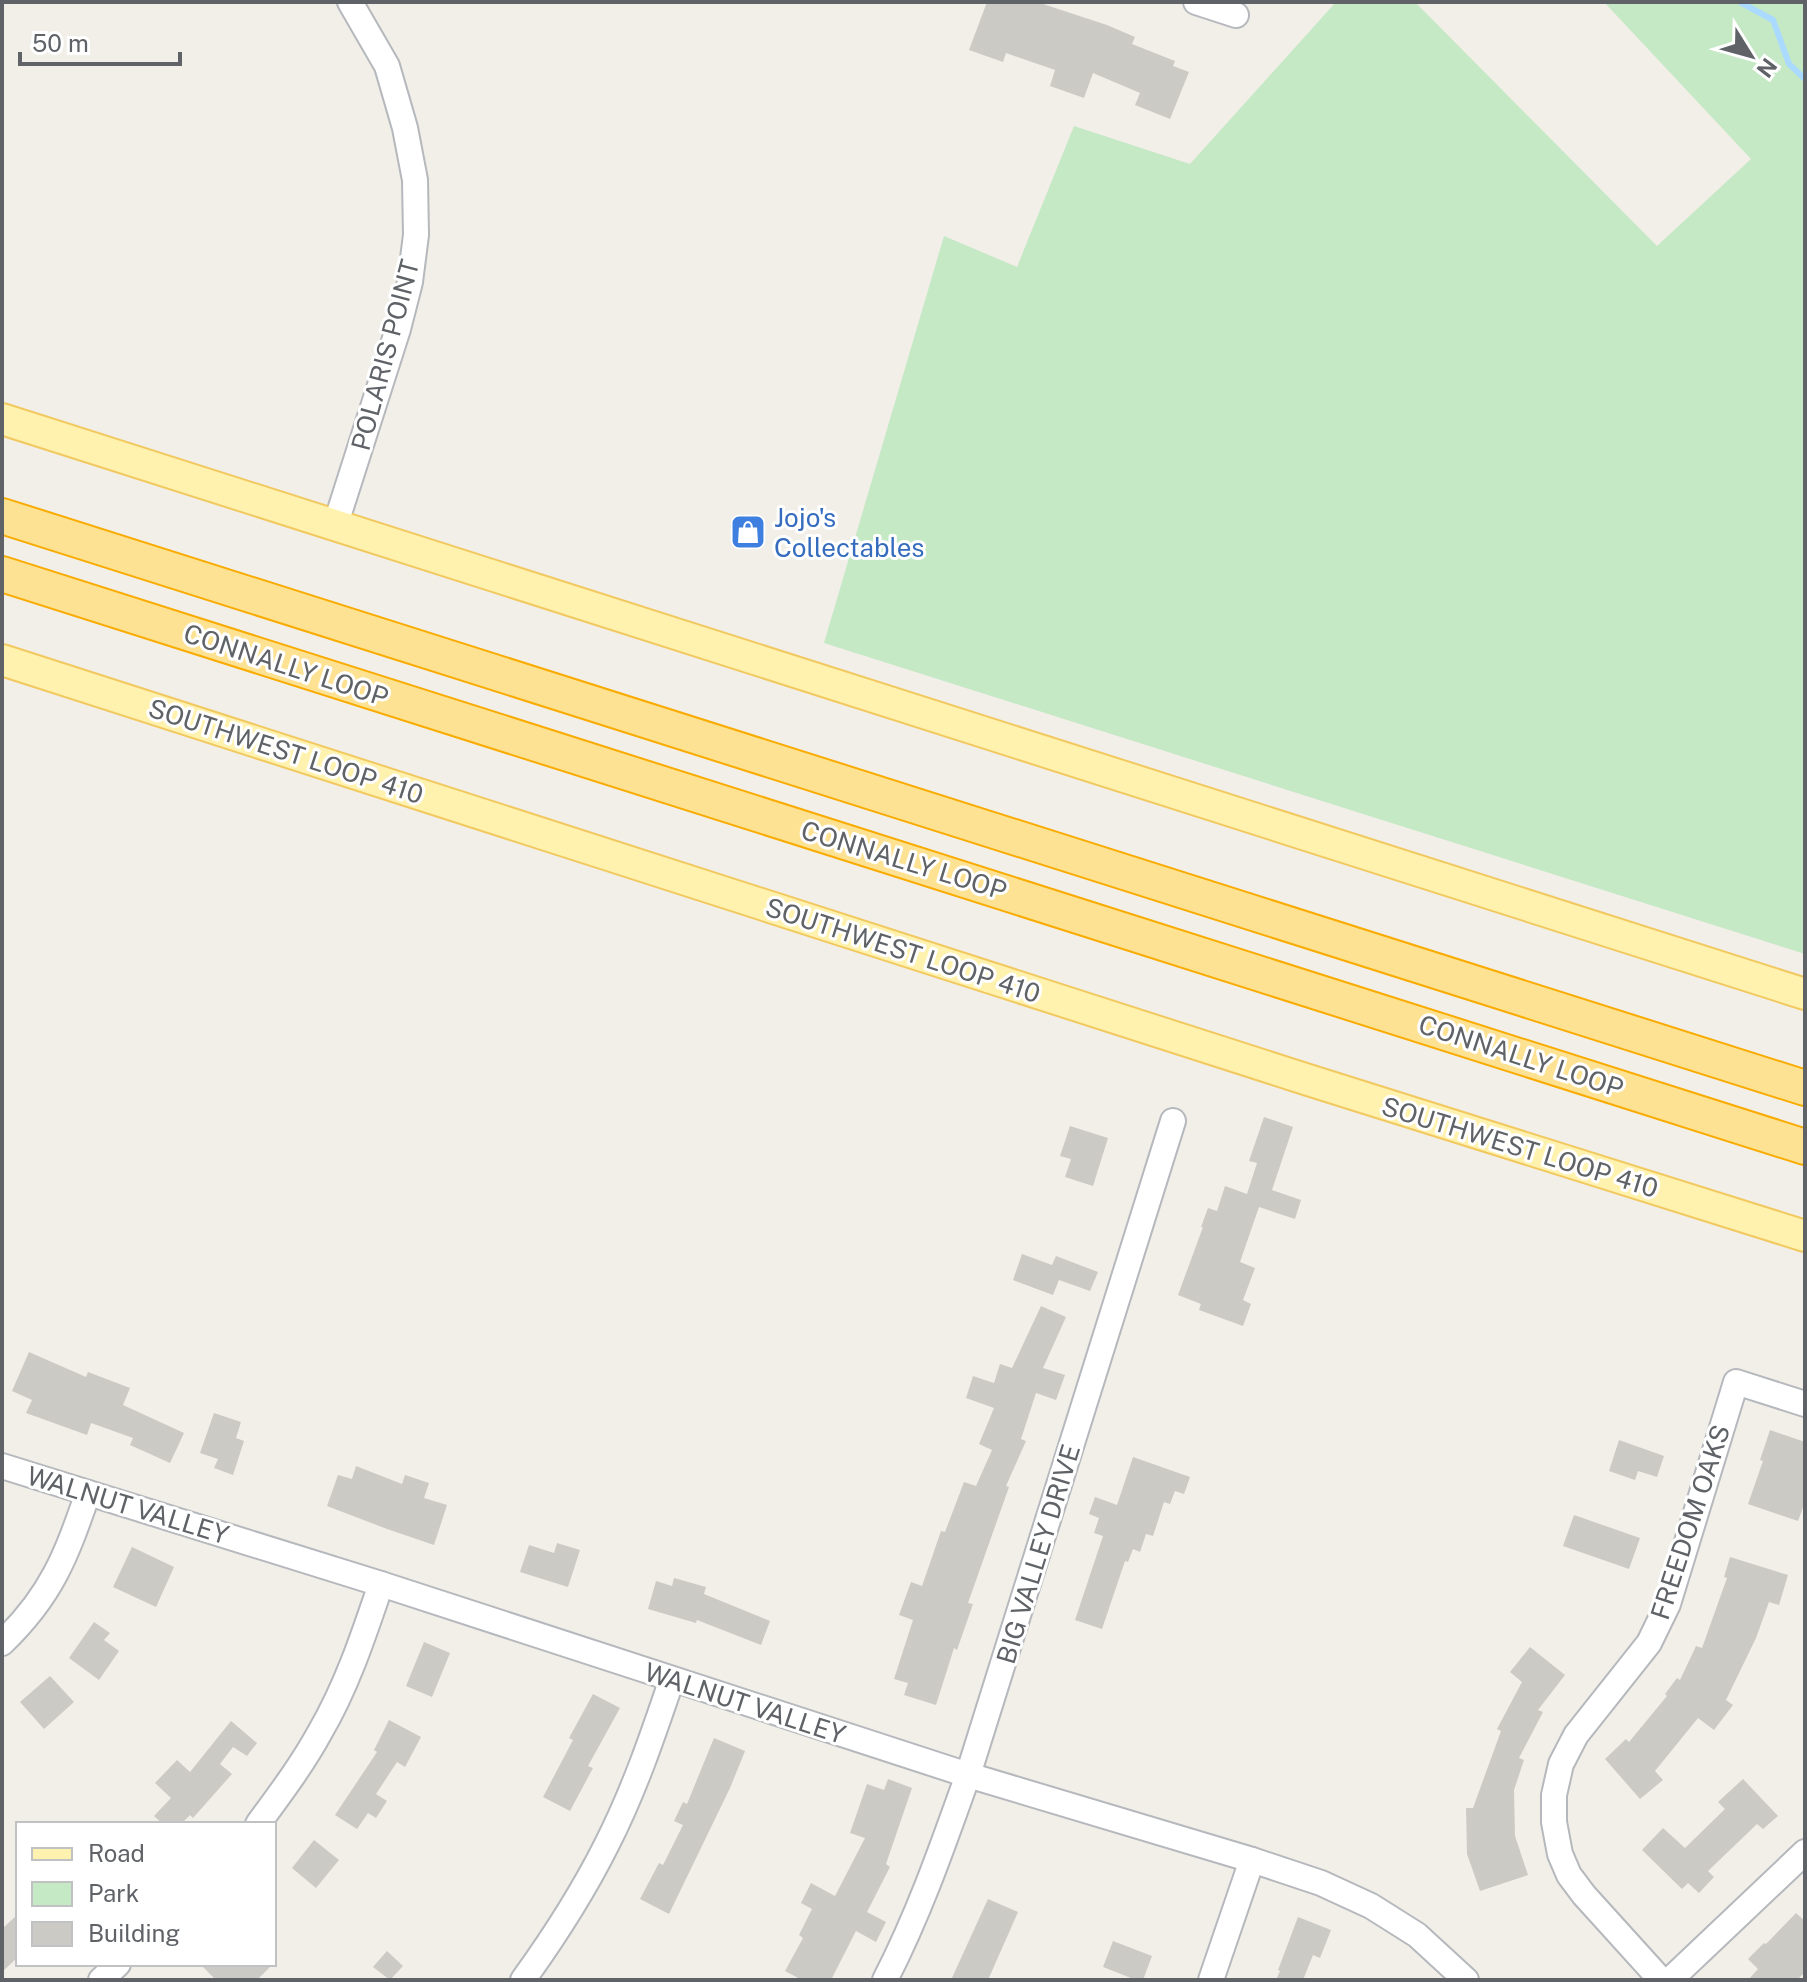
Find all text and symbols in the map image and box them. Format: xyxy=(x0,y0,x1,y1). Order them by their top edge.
scale bar xyxy=(20,16,180,66)
north arrow xyxy=(1711,16,1791,96)
text: 50 m xyxy=(32,29,89,57)
text: N xyxy=(1751,53,1783,83)
street label: POLARIS POINT xyxy=(345,256,425,454)
place label: Jojo's Collectables xyxy=(774,502,924,563)
shop icon: Jojo's Collectables xyxy=(729,513,767,551)
street label: CONNALLY LOOP xyxy=(180,617,392,713)
street label: SOUTHWEST LOOP 410 xyxy=(145,692,427,810)
street label: CONNALLY LOOP xyxy=(798,814,1010,906)
street label: SOUTHWEST LOOP 410 xyxy=(762,891,1044,1009)
street label: CONNALLY LOOP xyxy=(1415,1008,1627,1104)
street label: SOUTHWEST LOOP 410 xyxy=(1378,1090,1662,1204)
street label: FREEDOM OAKS xyxy=(1644,1421,1736,1623)
street label: BIG VALLEY DRIVE xyxy=(990,1441,1086,1667)
street label: WALNUT VALLEY xyxy=(23,1460,233,1551)
street label: WALNUT VALLEY xyxy=(641,1656,850,1750)
legend xyxy=(16,1822,276,1966)
text: Road xyxy=(88,1839,145,1867)
text: Park xyxy=(88,1879,139,1907)
text: Building xyxy=(88,1919,180,1947)

